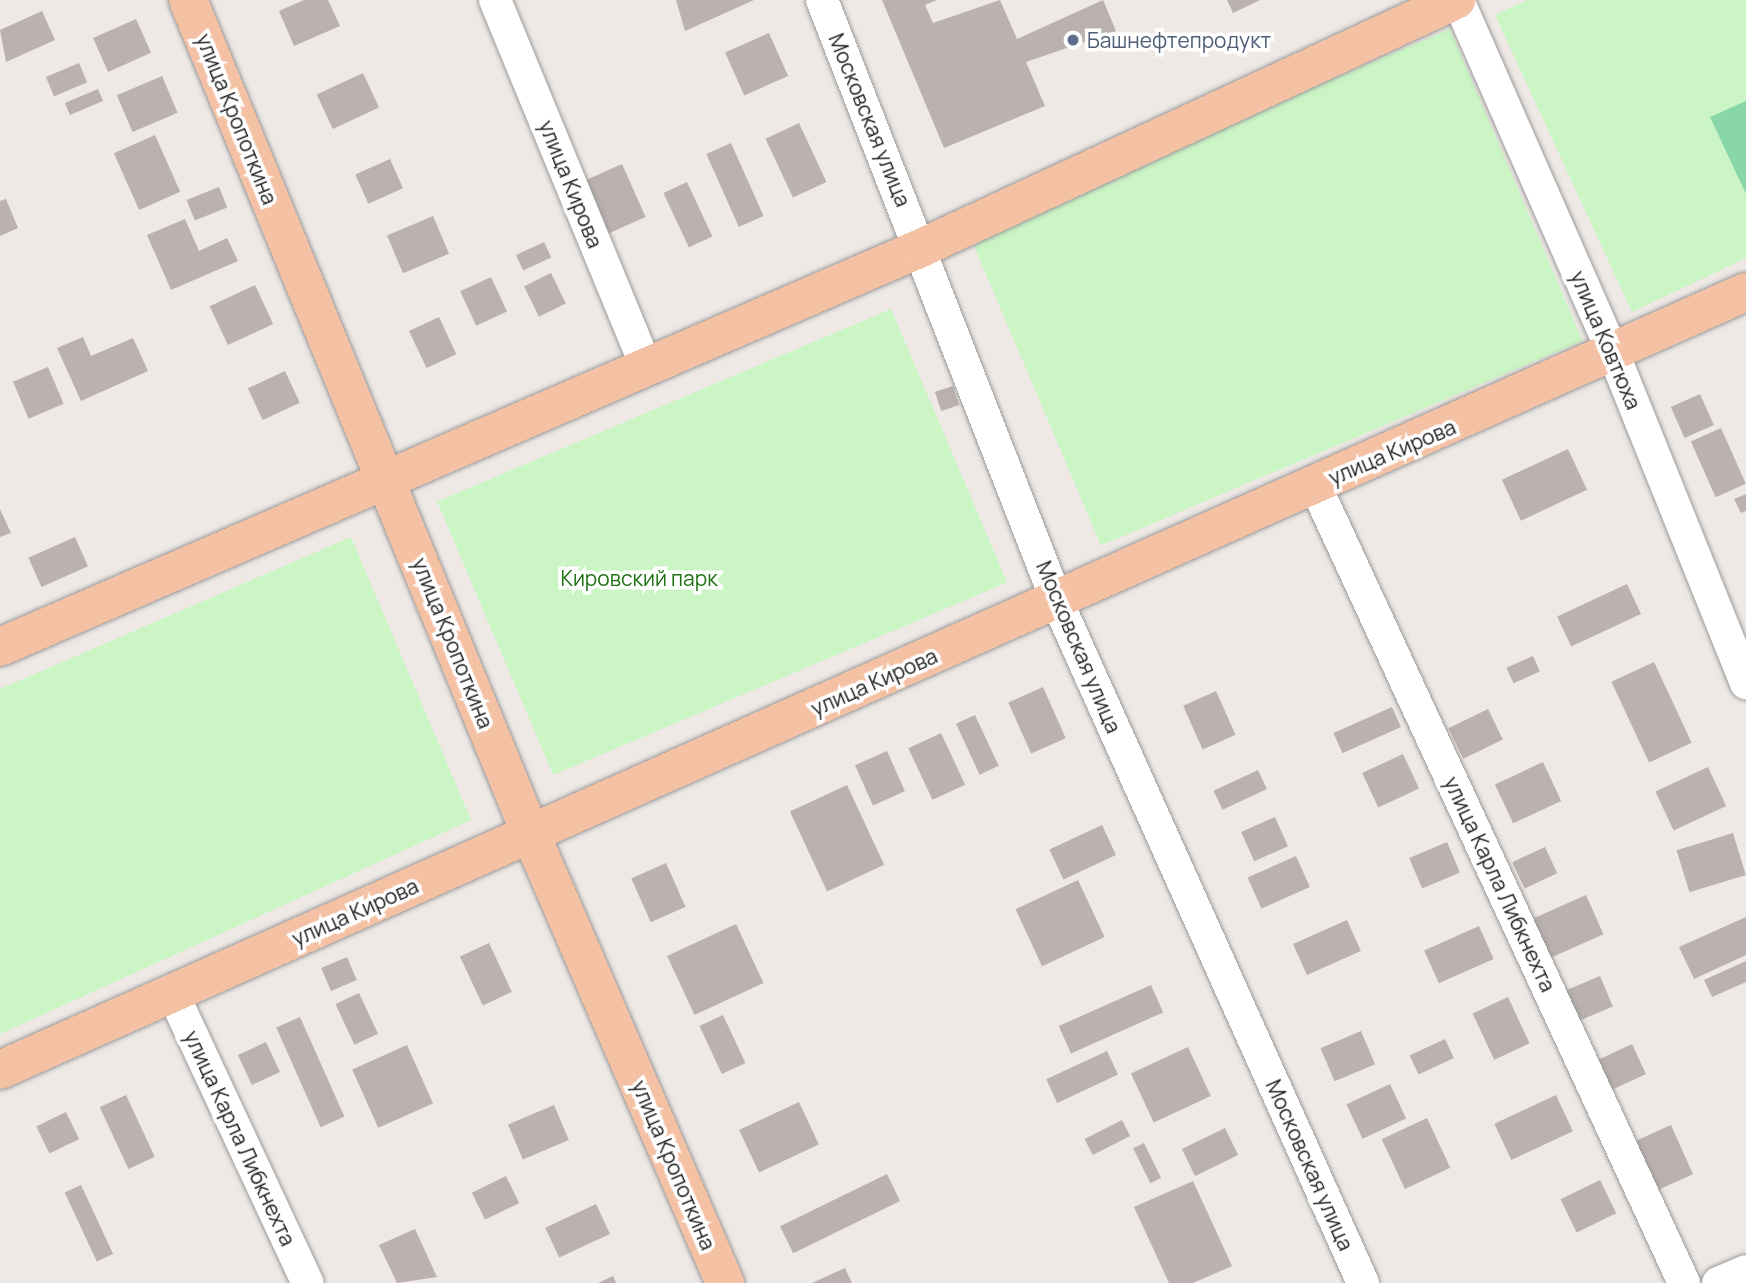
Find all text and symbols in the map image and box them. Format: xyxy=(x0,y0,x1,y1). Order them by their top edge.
place label: Башнефтепродукт xyxy=(1087,27,1271,53)
street label: улица Кропоткина xyxy=(191,30,283,208)
street label: Московская улица xyxy=(824,30,916,210)
marker: Башнефтепродукт xyxy=(1065,32,1081,48)
street label: улица Кирова xyxy=(534,116,608,252)
street label: улица Ковтюха xyxy=(1565,267,1647,413)
street label: улица Кирова xyxy=(1325,414,1459,490)
street label: улица Кропоткина xyxy=(407,554,499,732)
street label: Московская улица xyxy=(1031,557,1127,737)
park label: Кировский парк xyxy=(560,565,718,591)
street label: улица Кирова xyxy=(807,643,941,721)
street label: улица Карла Либкнехта xyxy=(1439,772,1561,996)
street label: улица Кирова xyxy=(288,873,422,951)
street label: улица Карла Либкнехта xyxy=(179,1026,301,1250)
street label: улица Кропоткина xyxy=(627,1076,721,1254)
street label: Московская улица xyxy=(1261,1076,1359,1254)

